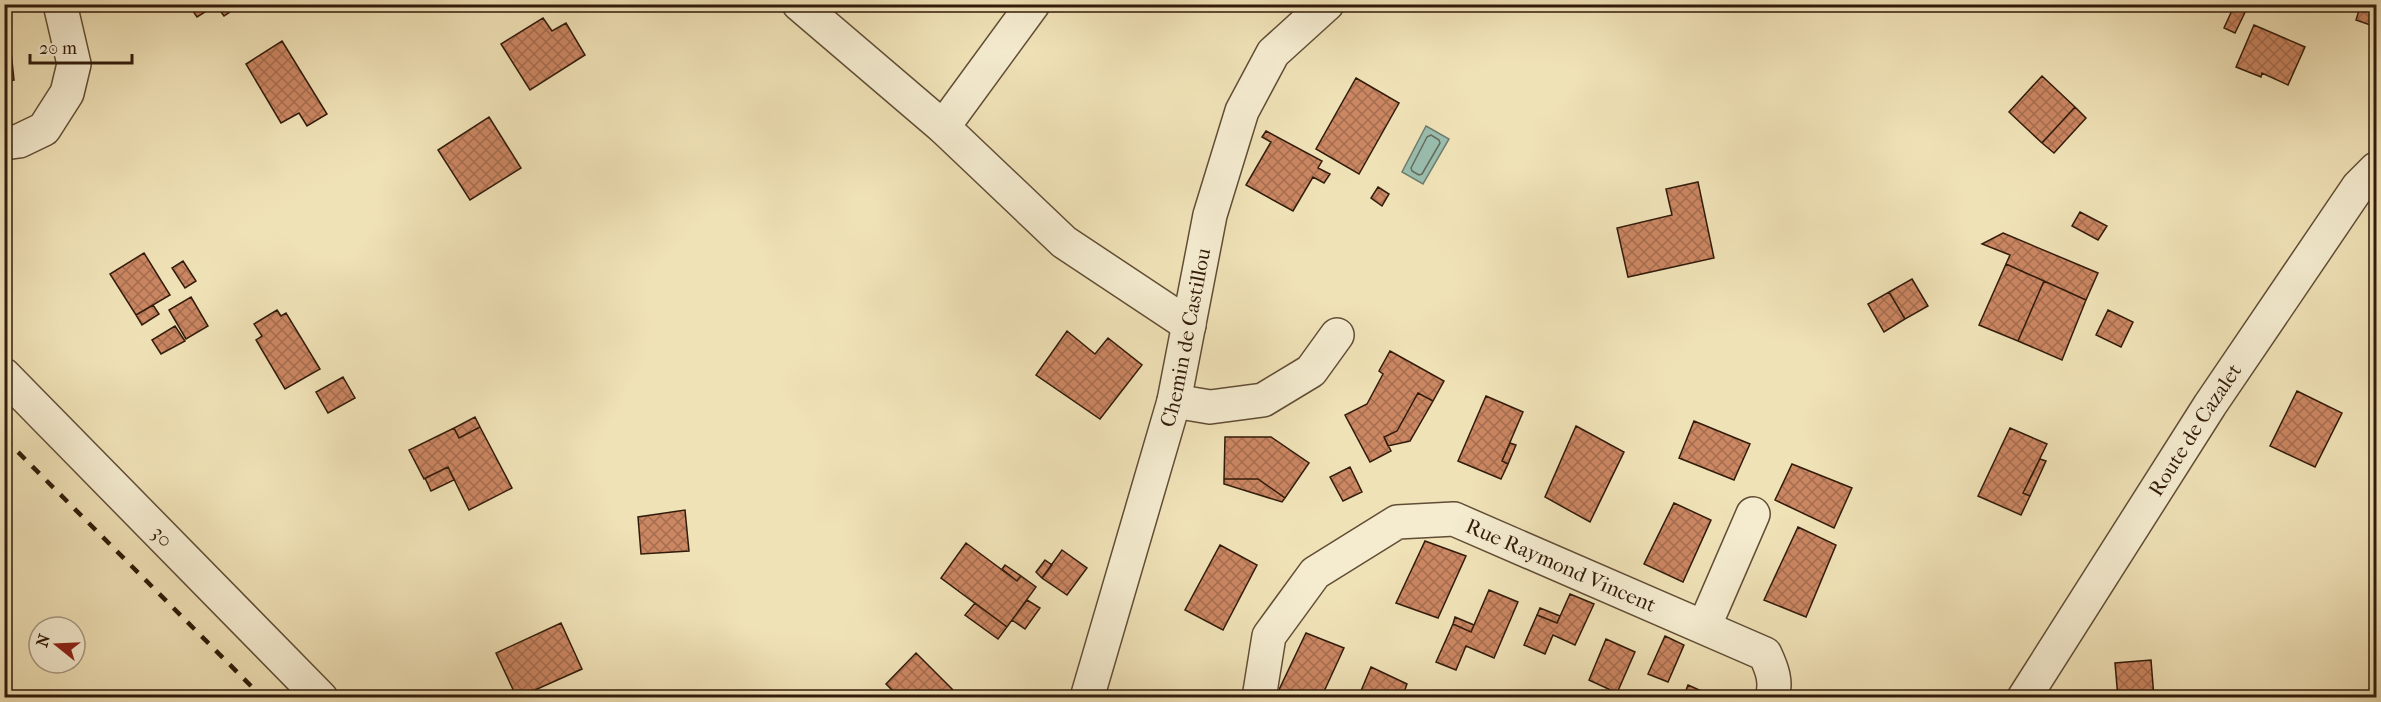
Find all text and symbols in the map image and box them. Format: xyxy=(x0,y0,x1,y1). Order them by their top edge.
scale bar xyxy=(30,27,132,65)
text: 20 m xyxy=(39,38,77,59)
street label: Chemin de Castillou xyxy=(1155,246,1215,430)
street label: Route de Cazalet xyxy=(2143,359,2247,500)
street label: Rue Raymond Vincent xyxy=(1462,514,1660,617)
street label: 30 xyxy=(147,521,178,552)
north arrow xyxy=(27,615,87,675)
text: N xyxy=(32,631,54,649)

